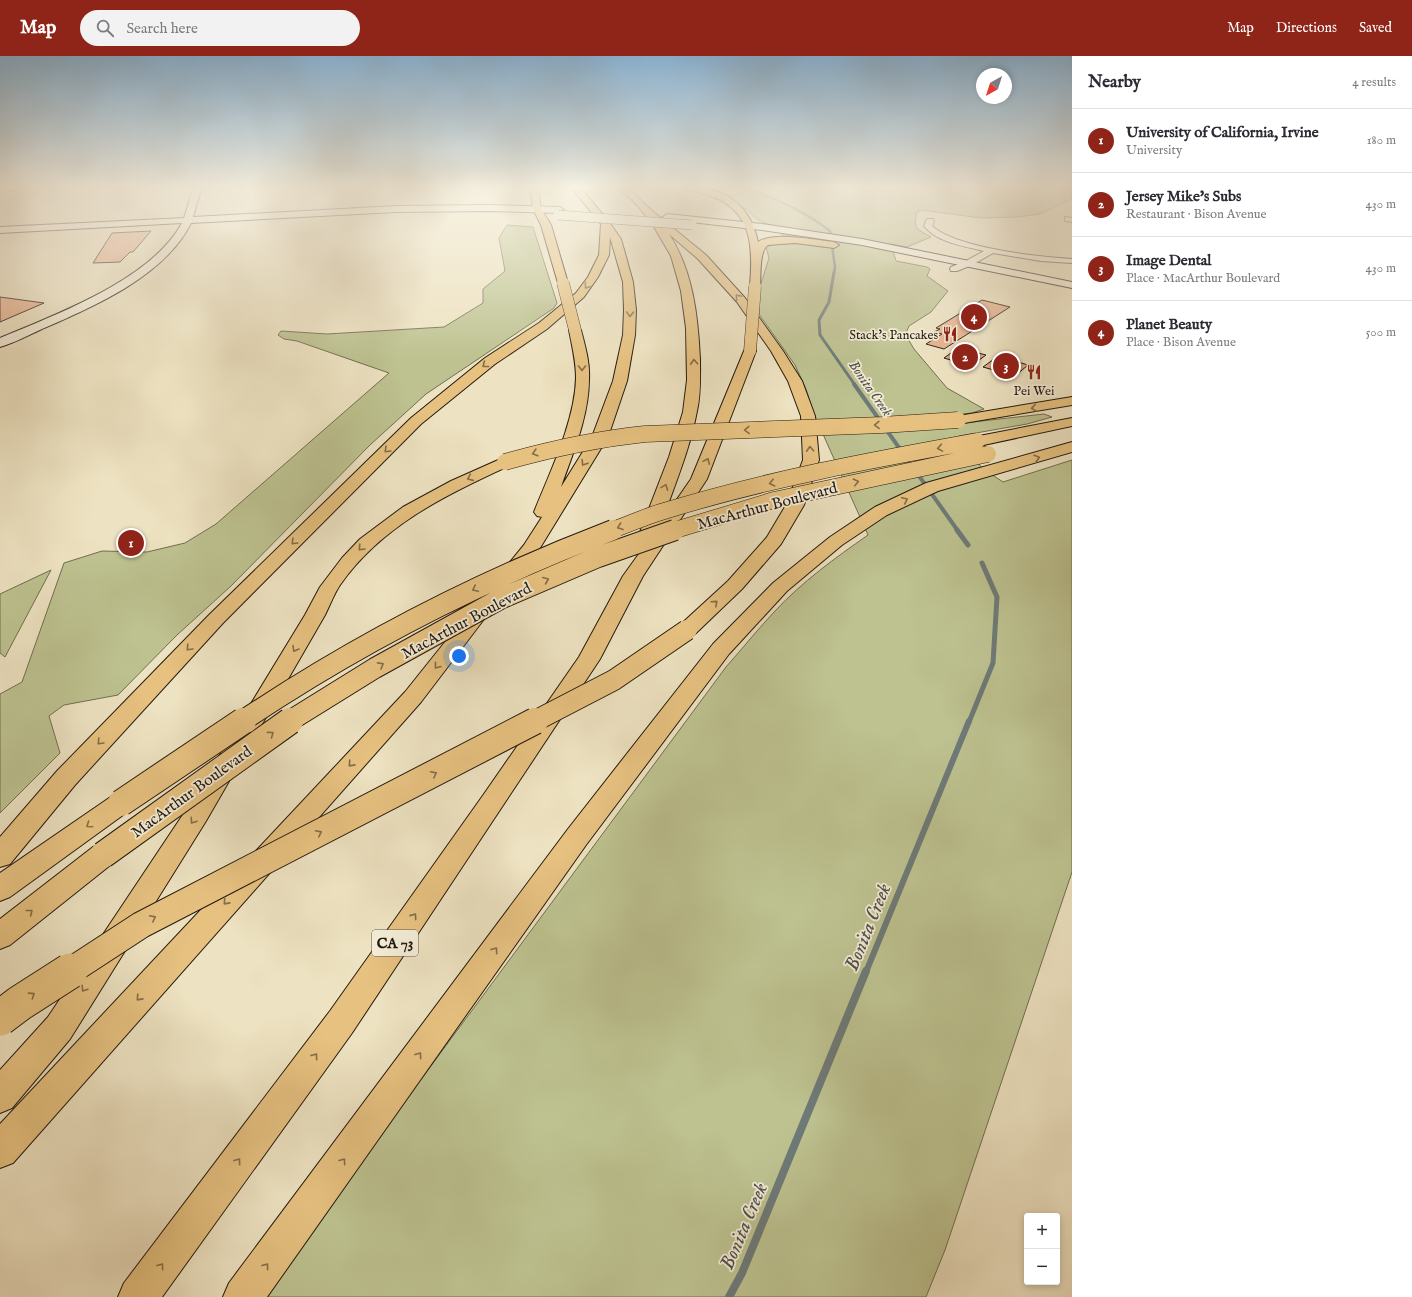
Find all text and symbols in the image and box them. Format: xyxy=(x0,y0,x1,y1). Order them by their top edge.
search box xyxy=(80,10,360,46)
text: Map xyxy=(20,16,56,40)
icon: search xyxy=(94,17,116,39)
text: Search here xyxy=(126,19,198,38)
text: Map xyxy=(1227,19,1254,37)
text: Directions xyxy=(1276,19,1337,37)
text: Saved xyxy=(1359,19,1392,37)
north arrow xyxy=(976,68,1012,104)
text: Nearby xyxy=(1088,72,1141,93)
text: 4 results xyxy=(1352,74,1396,91)
text: University of California, Irvine xyxy=(1126,123,1319,142)
text: 1 xyxy=(1099,132,1103,149)
text: 180 m xyxy=(1367,132,1396,149)
text: University xyxy=(1126,142,1182,159)
text: Jersey Mike's Subs xyxy=(1126,187,1241,206)
text: 2 xyxy=(1098,196,1104,213)
text: 430 m xyxy=(1366,196,1396,213)
text: Restaurant · Bison Avenue xyxy=(1126,206,1267,223)
text: Image Dental xyxy=(1126,251,1211,270)
text: 3 xyxy=(1099,260,1103,277)
text: 430 m xyxy=(1366,260,1396,277)
text: Place · MacArthur Boulevard xyxy=(1126,270,1280,287)
one-way arrow xyxy=(584,282,592,289)
one-way arrow xyxy=(736,294,743,302)
pin: 4 xyxy=(961,302,987,332)
one-way arrow xyxy=(626,311,634,317)
text: Planet Beauty xyxy=(1126,315,1212,334)
text: 4 xyxy=(1098,324,1104,341)
text: 500 m xyxy=(1366,324,1396,341)
restaurant icon: Stack's Pancakes xyxy=(941,325,959,343)
place label: Stack's Pancakes xyxy=(849,327,938,344)
text: Place · Bison Avenue xyxy=(1126,334,1236,351)
pin: 2 xyxy=(952,342,978,372)
pin: 3 xyxy=(993,351,1019,381)
water label: Bonita Creek xyxy=(844,357,896,420)
one-way arrow xyxy=(689,359,698,365)
one-way arrow xyxy=(482,360,489,367)
restaurant icon: Pei Wei xyxy=(1025,363,1043,381)
one-way arrow xyxy=(578,365,586,371)
place label: Pei Wei xyxy=(1014,383,1055,400)
one-way arrow xyxy=(1031,403,1037,412)
one-way arrow xyxy=(874,421,880,430)
one-way arrow xyxy=(744,425,750,434)
one-way arrow xyxy=(937,443,943,451)
one-way arrow xyxy=(384,445,392,453)
one-way arrow xyxy=(806,446,815,452)
one-way arrow xyxy=(532,448,539,457)
one-way arrow xyxy=(1033,454,1040,463)
one-way arrow xyxy=(702,458,710,466)
one-way arrow xyxy=(581,459,589,466)
one-way arrow xyxy=(466,473,474,481)
street label: MacArthur Boulevard xyxy=(695,478,840,535)
one-way arrow xyxy=(769,478,775,486)
one-way arrow xyxy=(853,478,859,486)
one-way arrow xyxy=(661,484,669,491)
one-way arrow xyxy=(901,497,909,505)
one-way arrow xyxy=(617,523,624,531)
pin: 1 xyxy=(118,528,144,558)
one-way arrow xyxy=(291,537,299,545)
one-way arrow xyxy=(359,544,366,551)
one-way arrow xyxy=(542,576,549,584)
street label: MacArthur Boulevard xyxy=(398,579,536,665)
one-way arrow xyxy=(472,584,479,592)
one-way arrow xyxy=(711,601,718,608)
one-way arrow xyxy=(186,643,194,651)
one-way arrow xyxy=(292,645,299,652)
your location xyxy=(449,646,469,666)
one-way arrow xyxy=(434,662,441,669)
one-way arrow xyxy=(377,663,384,670)
one-way arrow xyxy=(266,732,273,739)
one-way arrow xyxy=(97,737,105,745)
street label: MacArthur Boulevard xyxy=(128,742,257,843)
one-way arrow xyxy=(349,759,356,767)
one-way arrow xyxy=(430,771,438,779)
one-way arrow xyxy=(190,817,197,824)
one-way arrow xyxy=(86,820,93,827)
one-way arrow xyxy=(315,830,322,838)
water label: Bonita Creek xyxy=(840,880,897,975)
one-way arrow xyxy=(224,897,231,905)
one-way arrow xyxy=(26,910,33,917)
one-way arrow xyxy=(409,913,416,920)
one-way arrow xyxy=(149,915,157,923)
road number: CA 73 xyxy=(372,930,418,956)
one-way arrow xyxy=(490,947,498,954)
one-way arrow xyxy=(81,985,89,992)
one-way arrow xyxy=(28,992,35,1000)
one-way arrow xyxy=(137,994,144,1001)
one-way arrow xyxy=(414,1053,421,1060)
one-way arrow xyxy=(310,1054,317,1061)
one-way arrow xyxy=(233,1158,241,1165)
one-way arrow xyxy=(338,1158,346,1165)
water label: Bonita Creek xyxy=(715,1179,774,1274)
map controls xyxy=(1024,1213,1060,1285)
button: + xyxy=(1024,1213,1060,1249)
button: − xyxy=(1024,1249,1060,1285)
one-way arrow xyxy=(156,1263,163,1270)
one-way arrow xyxy=(262,1263,269,1270)

